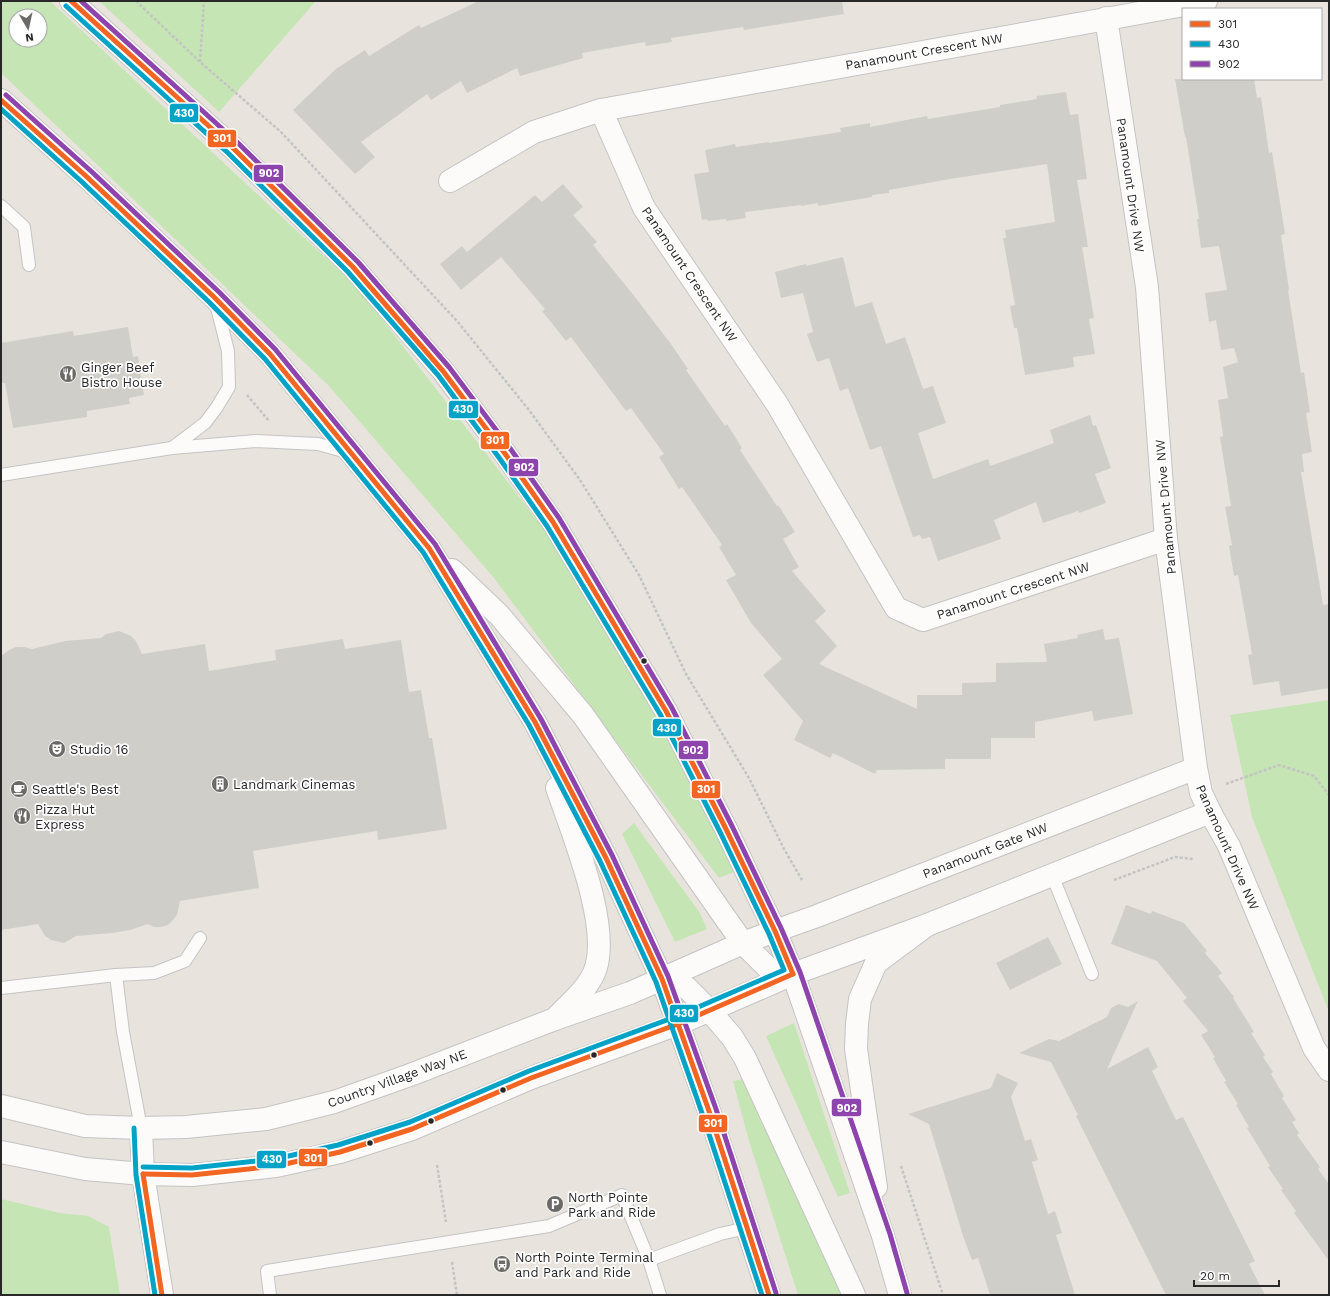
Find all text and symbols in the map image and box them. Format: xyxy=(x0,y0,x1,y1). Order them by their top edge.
north arrow xyxy=(8,8,48,48)
legend xyxy=(1182,8,1322,80)
text: 301 xyxy=(1218,17,1237,31)
text: N xyxy=(24,30,35,44)
street label: Panamount Crescent NW xyxy=(844,30,1005,73)
text: 430 xyxy=(1218,37,1240,51)
text: 902 xyxy=(1218,57,1240,71)
line badge: 430 xyxy=(169,103,199,123)
text: 430 xyxy=(174,107,194,120)
street label: Panamount Drive NW xyxy=(1114,117,1147,254)
line badge: 301 xyxy=(207,129,237,148)
text: 301 xyxy=(213,132,231,145)
line badge: 902 xyxy=(253,164,284,183)
text: 902 xyxy=(259,167,280,180)
street label: Panamount Crescent NW xyxy=(639,204,741,345)
place label: Ginger Beef Bistro House xyxy=(81,360,162,390)
restaurant icon: Ginger Beef Bistro House xyxy=(58,364,78,384)
line badge: 430 xyxy=(448,400,479,419)
text: 430 xyxy=(453,403,473,416)
line badge: 301 xyxy=(480,431,510,450)
text: 301 xyxy=(486,434,504,447)
street label: Panamount Drive NW xyxy=(1152,438,1179,575)
line badge: 902 xyxy=(508,458,539,477)
text: 902 xyxy=(514,461,535,474)
street label: Panamount Crescent NW xyxy=(935,559,1092,622)
unlabelled marker xyxy=(639,656,649,666)
line badge: 430 xyxy=(652,718,682,737)
text: 430 xyxy=(657,722,677,735)
theatre icon: Studio 16 xyxy=(47,739,67,759)
line badge: 902 xyxy=(678,740,709,760)
place label: Studio 16 xyxy=(70,742,128,757)
text: 902 xyxy=(683,744,704,757)
building icon: Landmark Cinemas xyxy=(210,774,230,794)
place label: Landmark Cinemas xyxy=(233,777,356,792)
cafe icon: Seattle's Best xyxy=(9,779,29,799)
line badge: 301 xyxy=(691,780,721,799)
place label: Seattle's Best xyxy=(32,782,119,797)
street label: Panamount Drive NW xyxy=(1193,782,1262,913)
text: 301 xyxy=(697,783,715,796)
place label: Pizza Hut Express xyxy=(35,802,95,832)
restaurant icon: Pizza Hut Express xyxy=(12,806,32,826)
street label: Panamount Gate NW xyxy=(921,820,1050,881)
line badge: 430 xyxy=(669,1004,699,1023)
text: 430 xyxy=(674,1007,694,1020)
street label: Country Village Way NE xyxy=(325,1046,469,1111)
unlabelled marker xyxy=(589,1050,599,1060)
unlabelled marker xyxy=(498,1085,508,1095)
line badge: 902 xyxy=(831,1098,862,1117)
text: 902 xyxy=(837,1102,858,1115)
line badge: 301 xyxy=(698,1114,728,1133)
unlabelled marker xyxy=(426,1116,436,1126)
text: 301 xyxy=(704,1117,722,1130)
unlabelled marker xyxy=(365,1138,375,1148)
line badge: 301 xyxy=(298,1148,328,1167)
line badge: 430 xyxy=(256,1150,287,1169)
text: 301 xyxy=(304,1152,322,1165)
text: 430 xyxy=(262,1153,282,1166)
place label: North Pointe Park and Ride xyxy=(568,1190,656,1220)
parking icon: North Pointe Park and Ride xyxy=(545,1194,565,1214)
place label: North Pointe Terminal and Park and Ride xyxy=(515,1250,654,1280)
bus stop icon: North Pointe Terminal and Park and Ride xyxy=(492,1254,512,1274)
scale bar xyxy=(1194,1262,1279,1288)
text: 20 m xyxy=(1200,1269,1230,1283)

